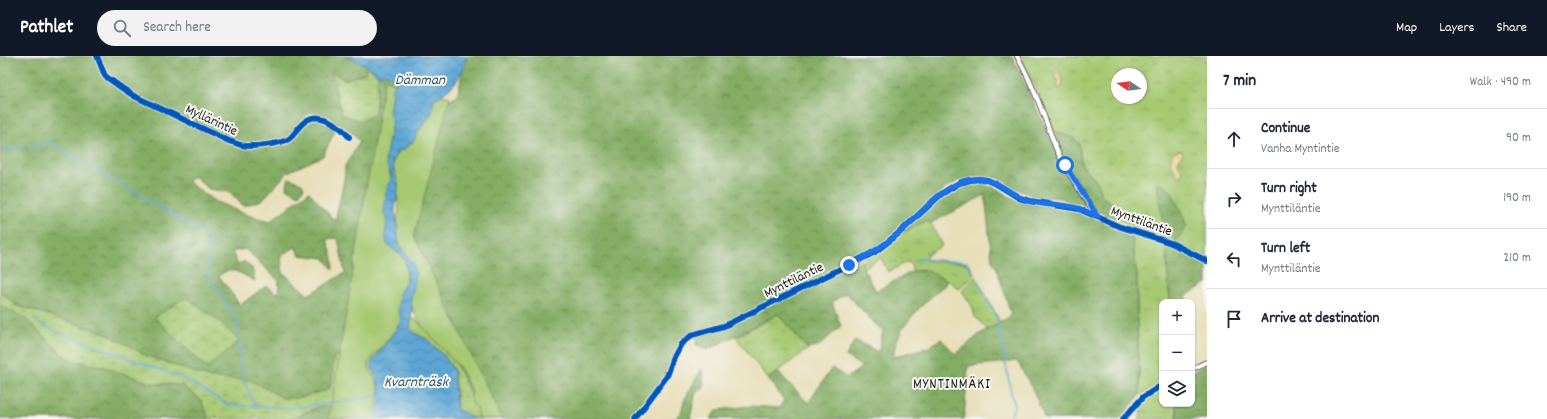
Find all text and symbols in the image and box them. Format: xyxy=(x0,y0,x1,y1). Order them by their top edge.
search box xyxy=(97,10,377,46)
text: Pathlet xyxy=(20,15,73,42)
icon: search xyxy=(111,17,133,39)
text: Search here xyxy=(143,17,211,39)
text: Map xyxy=(1396,18,1417,38)
text: Layers xyxy=(1439,18,1474,38)
text: Share xyxy=(1496,18,1527,38)
north arrow xyxy=(1111,68,1147,104)
water label: Dämman xyxy=(395,70,446,92)
text: 7 min xyxy=(1223,70,1256,94)
text: Walk · 490 m xyxy=(1470,73,1531,92)
street label: Myllärintie xyxy=(182,100,241,142)
text: Continue xyxy=(1261,118,1310,140)
icon: ahead xyxy=(1223,128,1245,150)
text: 90 m xyxy=(1506,129,1531,148)
text: Vanha Myntintie xyxy=(1261,140,1339,159)
route start xyxy=(1056,156,1074,174)
text: Turn right xyxy=(1261,178,1317,200)
icon: right xyxy=(1223,188,1245,210)
text: 190 m xyxy=(1503,189,1531,208)
text: Mynttiläntie xyxy=(1261,200,1320,219)
street label: Mynttiläntie xyxy=(1108,202,1175,242)
text: Turn left xyxy=(1261,238,1310,260)
icon: left xyxy=(1223,248,1245,270)
text: 210 m xyxy=(1503,249,1531,268)
route end xyxy=(840,256,858,274)
street label: Mynttiläntie xyxy=(761,258,827,304)
text: Mynttiläntie xyxy=(1261,260,1320,279)
map controls xyxy=(1159,299,1195,407)
button: + xyxy=(1159,299,1195,335)
icon: arrive xyxy=(1223,308,1245,330)
text: Arrive at destination xyxy=(1261,308,1379,330)
button: − xyxy=(1159,335,1195,371)
button: layers xyxy=(1159,371,1195,407)
water label: Kvarnträsk xyxy=(384,372,450,394)
district label: MYNTINMÄKI xyxy=(913,374,991,396)

